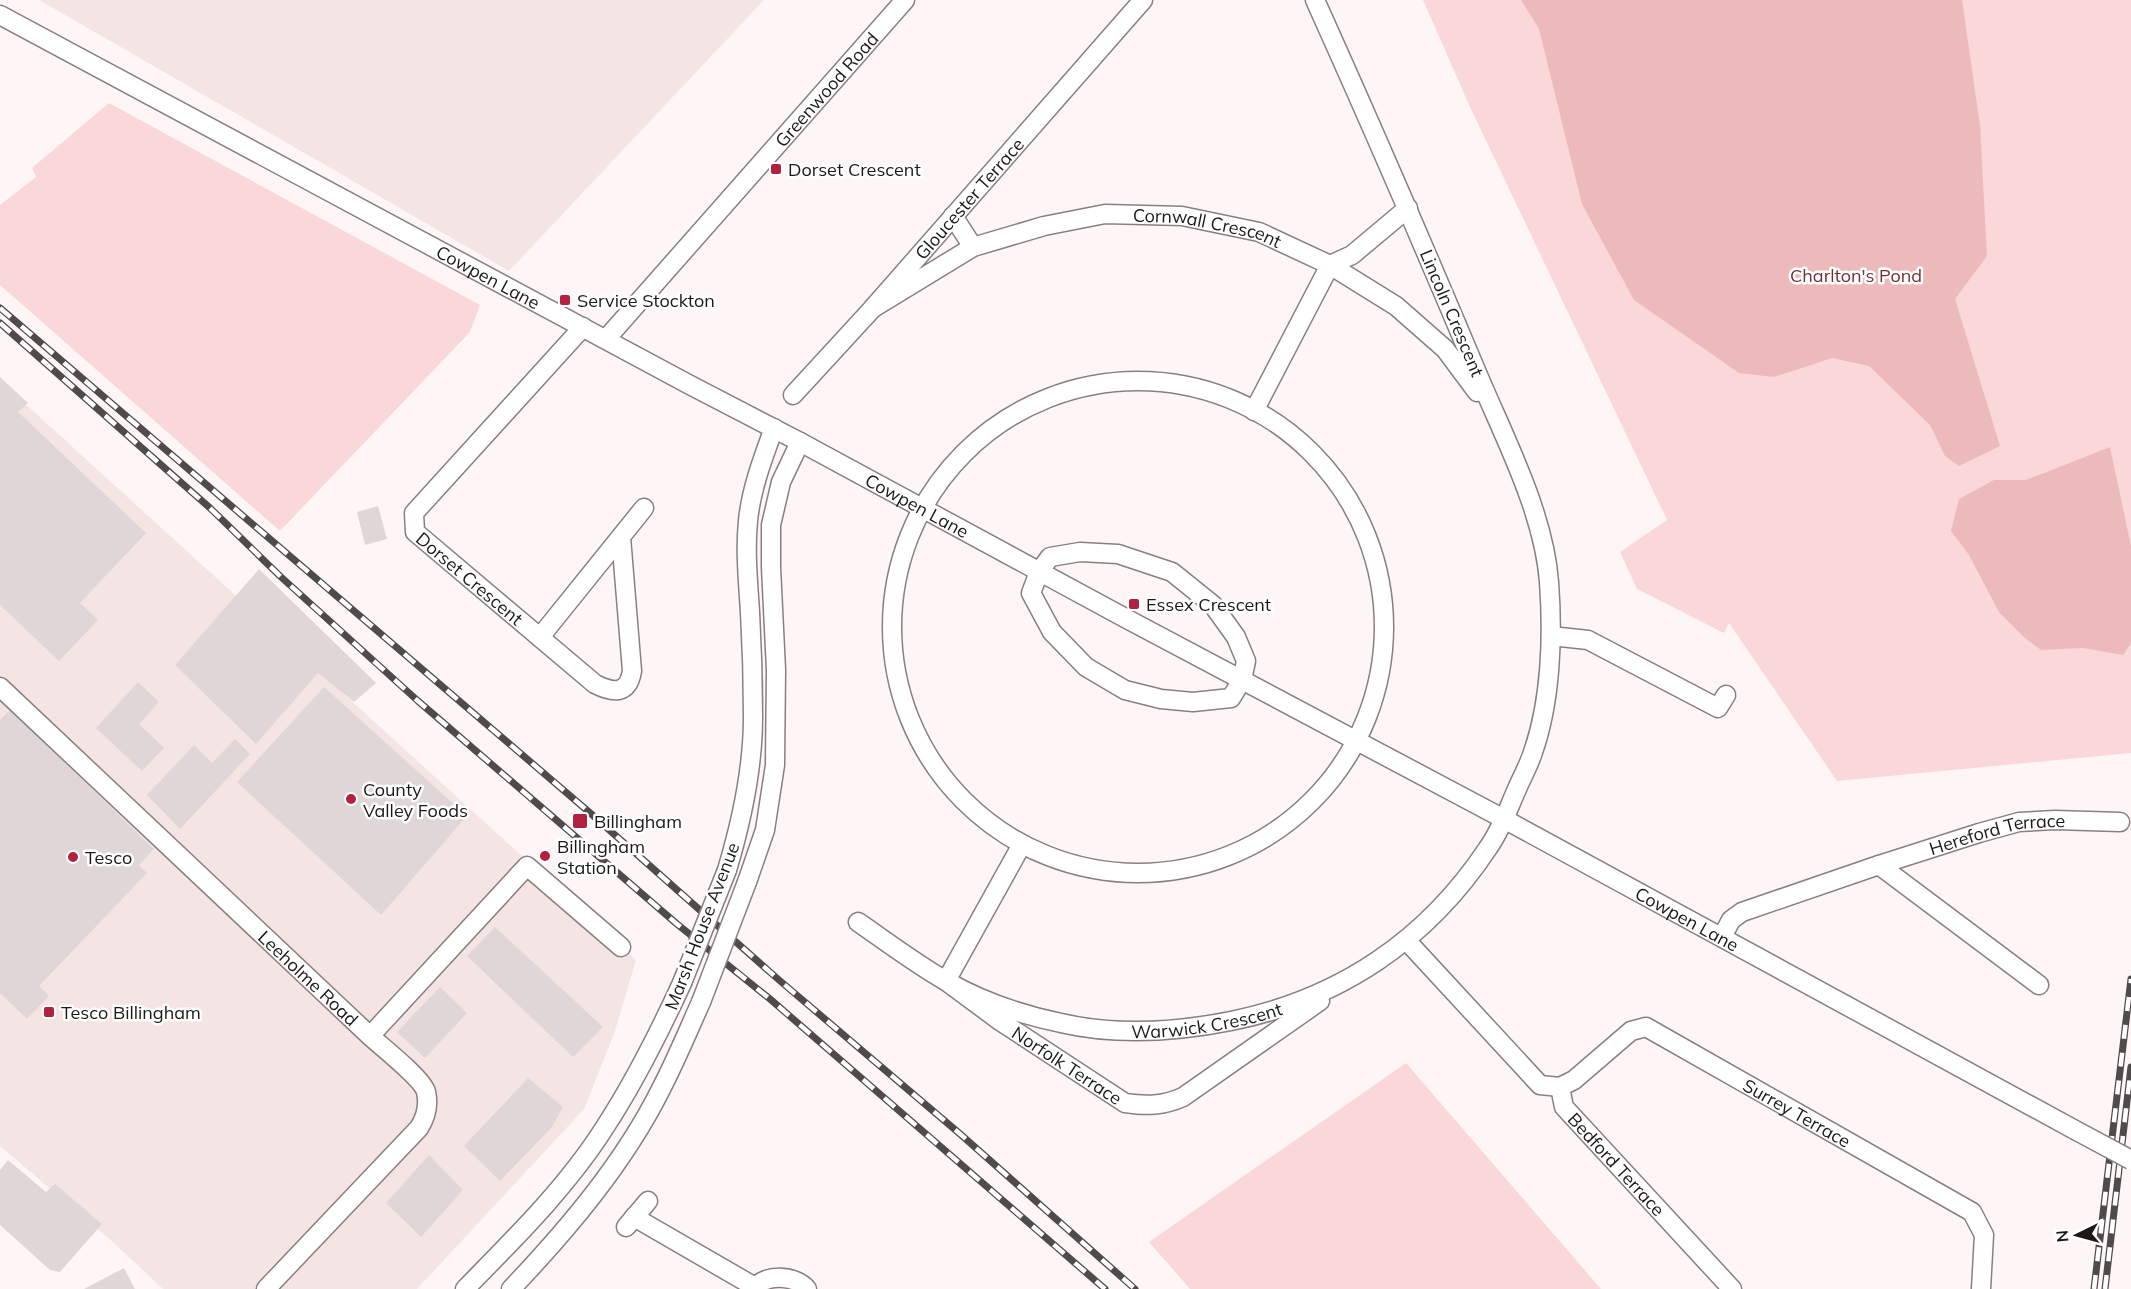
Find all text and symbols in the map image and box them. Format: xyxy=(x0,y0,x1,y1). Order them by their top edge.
street label: Greenwood Road xyxy=(770,27,883,151)
street label: Gloucester Terrace xyxy=(910,133,1029,264)
place label: Dorset Crescent xyxy=(788,158,921,181)
marker: Dorset Crescent xyxy=(769,162,783,176)
street label: Cornwall Crescent xyxy=(1133,203,1285,252)
street label: Cowpen Lane xyxy=(432,240,544,314)
street label: Lincoln Crescent xyxy=(1415,246,1489,380)
park label: Charlton's Pond xyxy=(1790,264,1922,287)
place label: Service Stockton xyxy=(577,289,715,312)
marker: Service Stockton xyxy=(558,293,572,307)
street label: Cowpen Lane xyxy=(861,468,973,543)
street label: Dorset Crescent xyxy=(412,527,528,630)
place label: Essex Crescent xyxy=(1146,593,1271,616)
marker: Essex Crescent xyxy=(1127,597,1141,611)
place label: County Valley Foods xyxy=(363,778,468,822)
marker: County Valley Foods xyxy=(344,792,358,806)
street label: Hereford Terrace xyxy=(1926,808,2066,860)
place label: Billingham xyxy=(594,810,682,833)
marker: Billingham xyxy=(571,812,589,830)
place label: Billingham Station xyxy=(557,835,645,879)
street label: Marsh House Avenue xyxy=(659,839,745,1013)
place label: Tesco xyxy=(85,846,132,869)
marker: Billingham Station xyxy=(538,849,552,863)
marker: Tesco xyxy=(66,850,80,864)
street label: Cowpen Lane xyxy=(1631,881,1743,956)
street label: Leeholme Road xyxy=(254,925,363,1031)
street label: Warwick Crescent xyxy=(1131,997,1285,1043)
place label: Tesco Billingham xyxy=(61,1001,201,1024)
marker: Tesco Billingham xyxy=(42,1005,56,1019)
street label: Norfolk Terrace xyxy=(1008,1021,1127,1109)
street label: Surrey Terrace xyxy=(1739,1073,1855,1152)
street label: Bedford Terrace xyxy=(1563,1108,1670,1221)
north arrow xyxy=(2047,1205,2107,1265)
text: N xyxy=(2052,1229,2073,1243)

